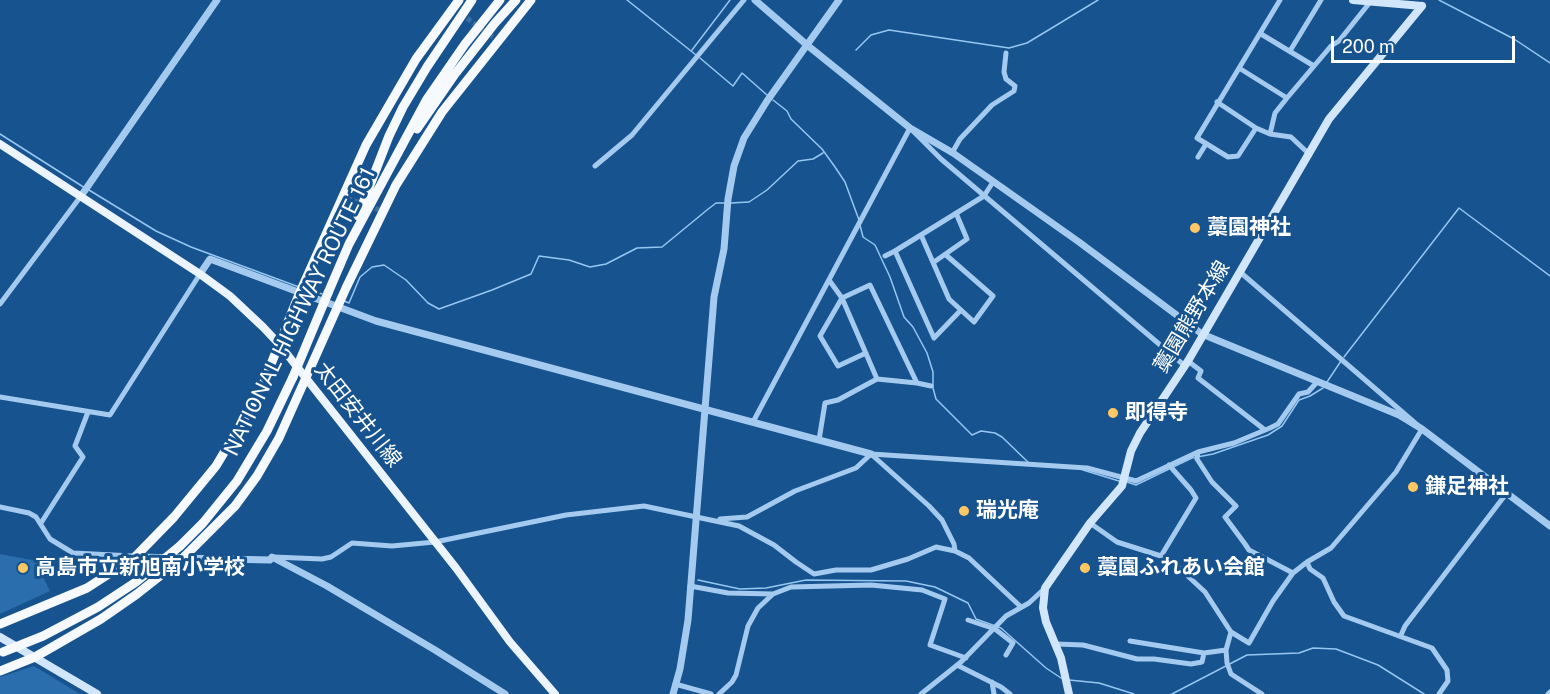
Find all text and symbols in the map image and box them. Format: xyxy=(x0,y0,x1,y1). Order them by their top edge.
scale bar xyxy=(1334,24,1518,62)
text: 200 m xyxy=(1342,36,1395,57)
street label: NATIONAL HIGHWAY ROUTE 161 xyxy=(219,164,381,460)
place label: 藁園神社 xyxy=(1207,215,1291,241)
marker: 藁園神社 xyxy=(1188,221,1202,235)
street label: 藁園熊野本線 xyxy=(1149,257,1235,377)
street label: 太田安井川線 xyxy=(309,358,407,472)
place label: 即得寺 xyxy=(1125,400,1188,426)
marker: 即得寺 xyxy=(1106,406,1120,420)
place label: 鎌足神社 xyxy=(1425,474,1509,500)
marker: 鎌足神社 xyxy=(1406,480,1420,494)
place label: 瑞光庵 xyxy=(976,498,1039,524)
marker: 瑞光庵 xyxy=(957,504,971,518)
place label: 高島市立新旭南小学校 xyxy=(35,555,245,581)
place label: 藁園ふれあい会館 xyxy=(1097,555,1265,581)
marker: 高島市立新旭南小学校 xyxy=(16,561,30,575)
marker: 藁園ふれあい会館 xyxy=(1078,561,1092,575)

